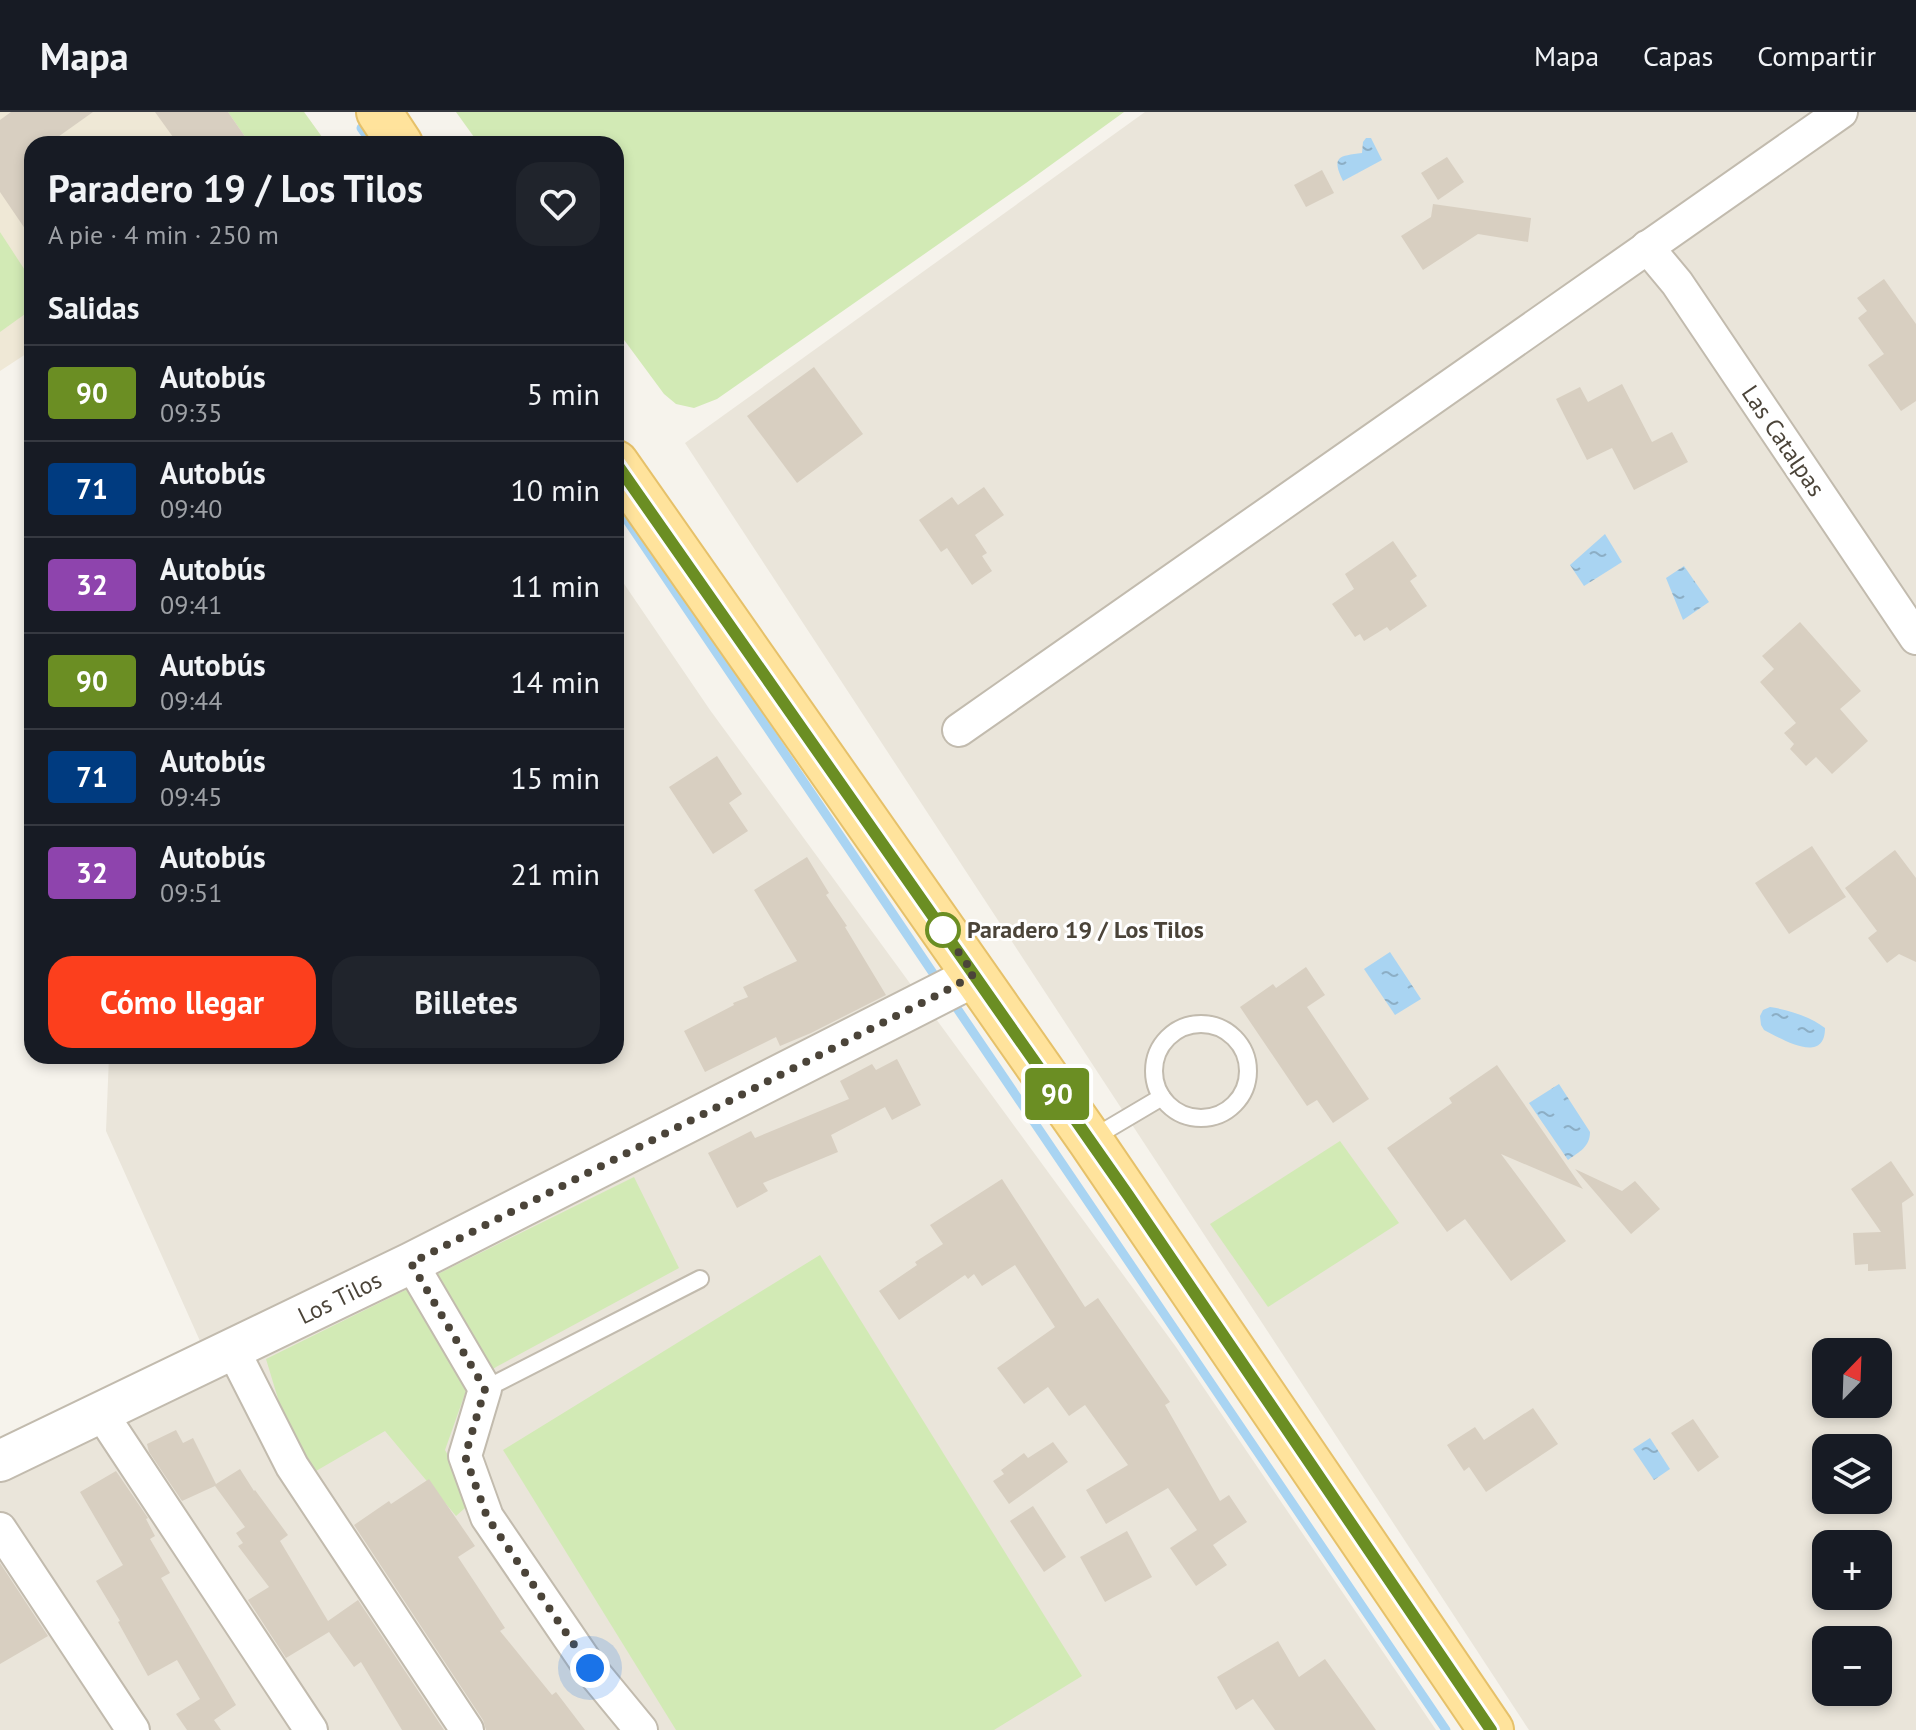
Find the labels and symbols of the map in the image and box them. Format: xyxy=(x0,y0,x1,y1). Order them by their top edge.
street label: Las Catalpas xyxy=(1735,379,1832,502)
marker: Paradero 19 / Los Tilos xyxy=(926,913,960,947)
place label: Paradero 19 / Los Tilos xyxy=(967,914,1204,945)
line badge: 90 xyxy=(1021,1068,1093,1120)
street label: Los Tilos xyxy=(293,1264,387,1331)
north arrow xyxy=(1812,1338,1892,1418)
your location xyxy=(570,1648,610,1688)

